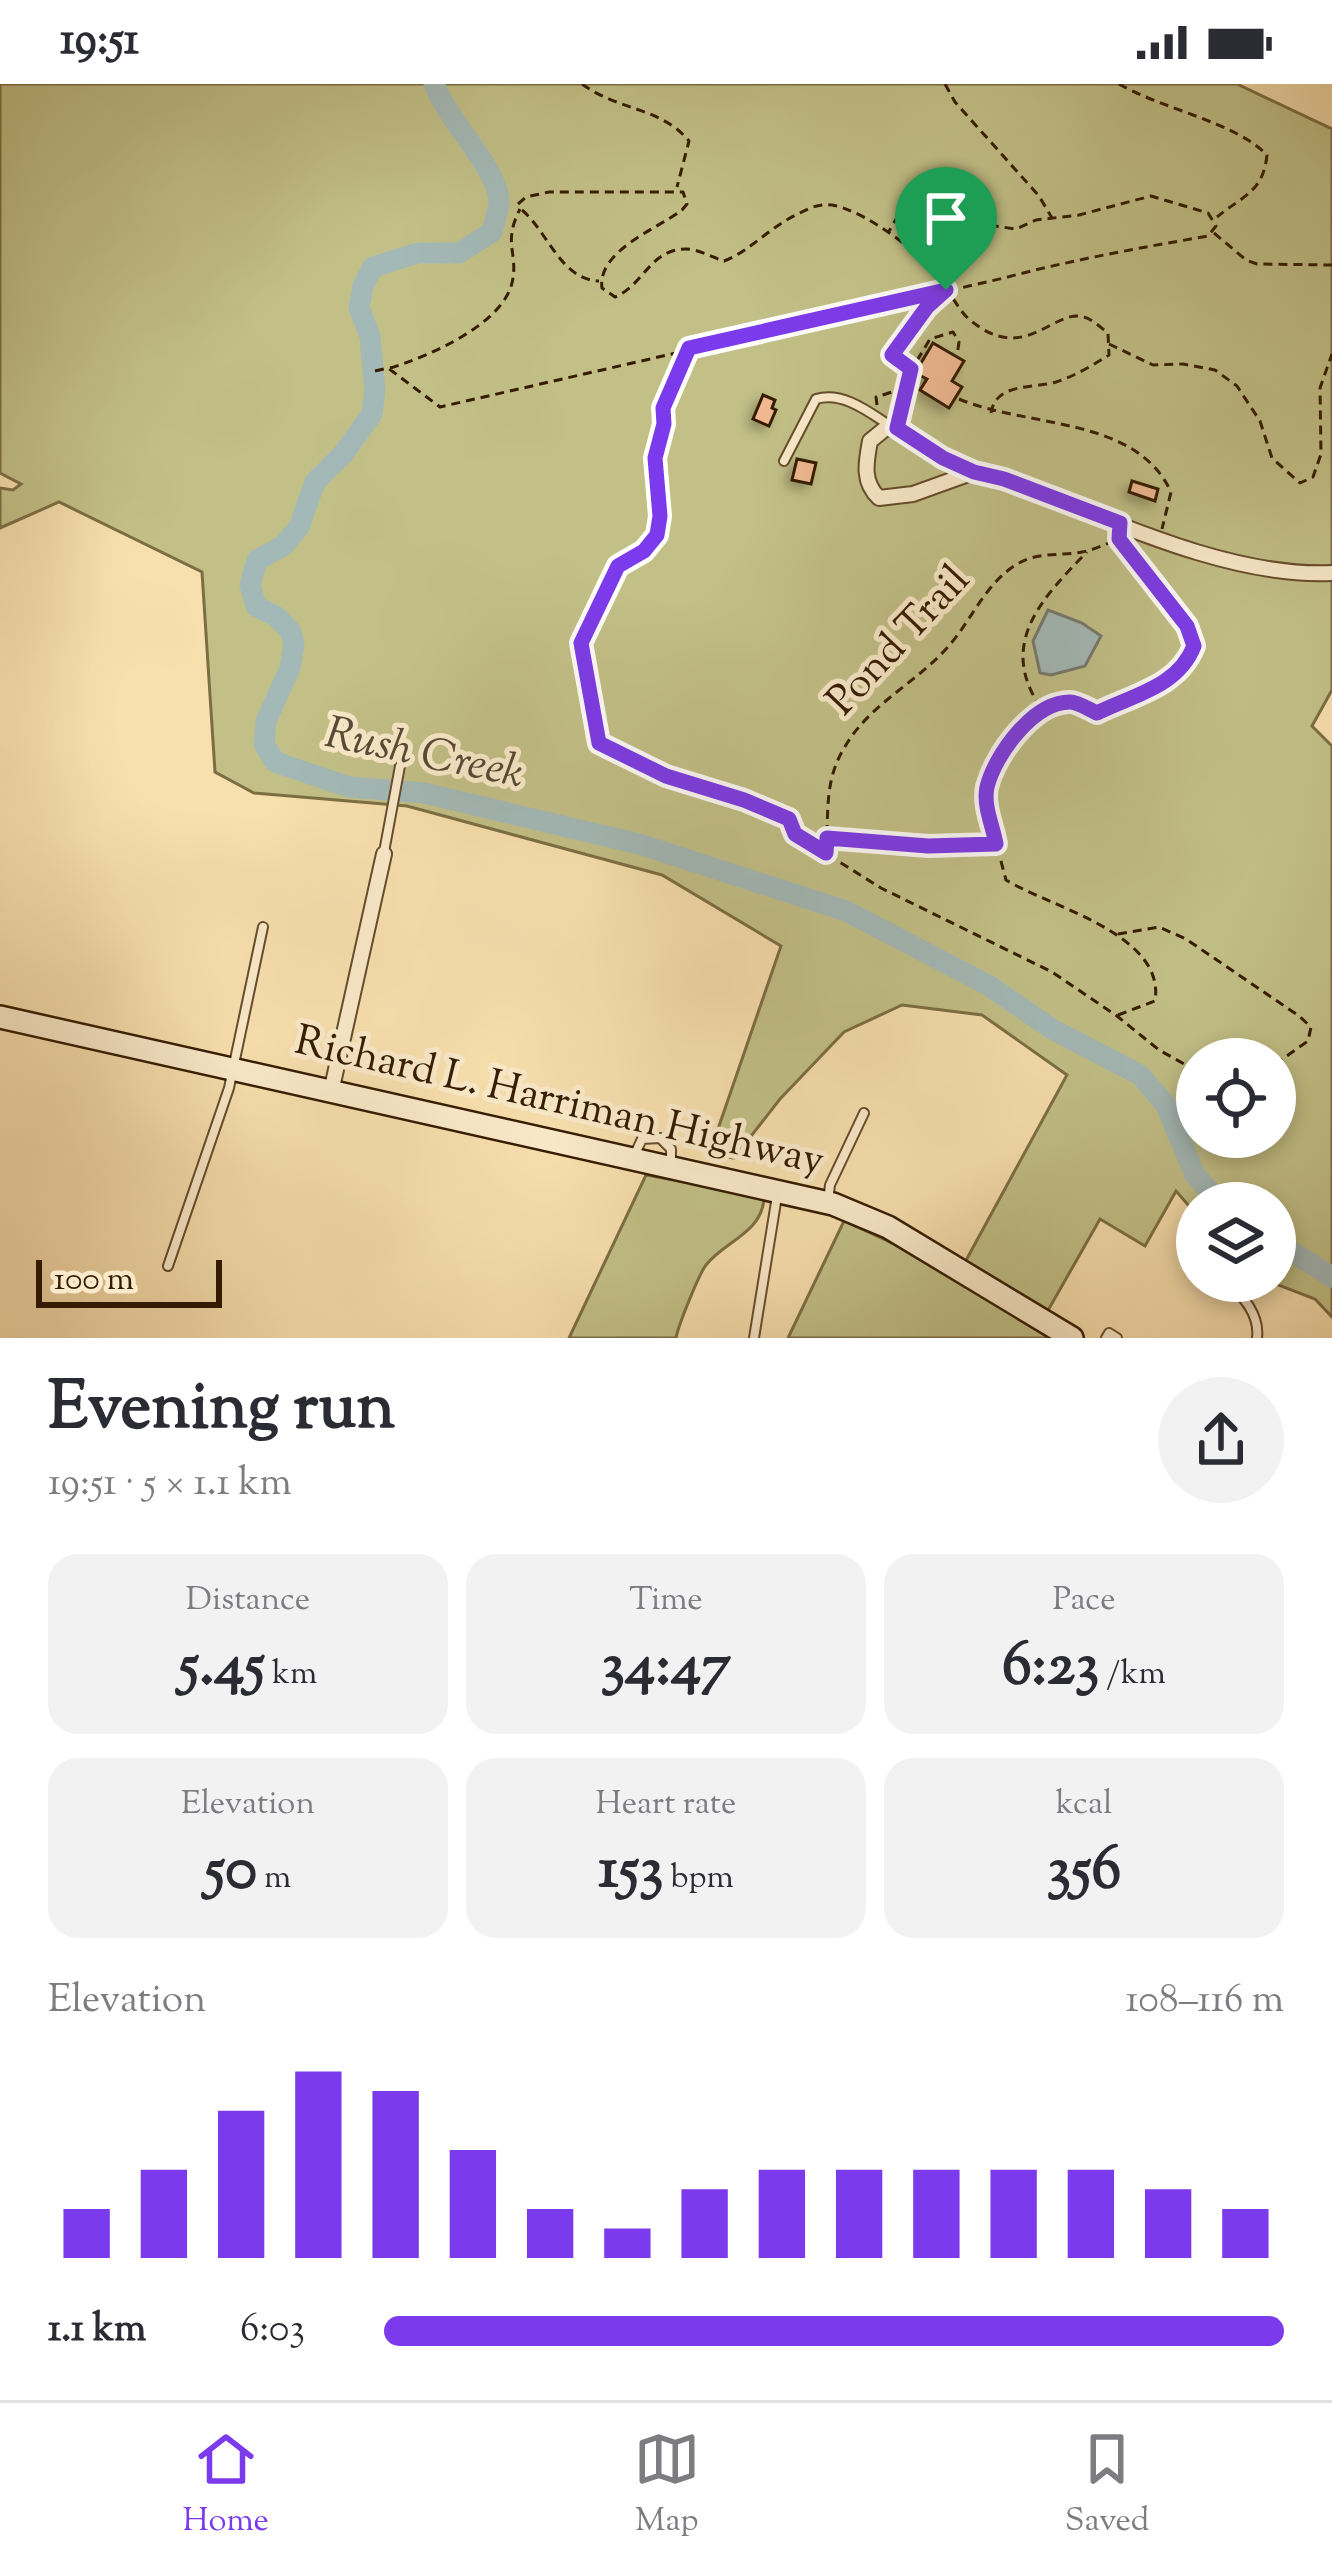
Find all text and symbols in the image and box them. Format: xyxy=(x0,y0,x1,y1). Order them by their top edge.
text: 19:51 xyxy=(60,10,139,75)
pin xyxy=(895,167,997,290)
icon: arrive xyxy=(913,185,979,251)
street label: Pond Trail xyxy=(814,553,986,731)
water label: Rush Creek xyxy=(319,703,529,809)
street label: Richard L. Harriman Highway xyxy=(288,1013,830,1193)
map controls xyxy=(1176,1038,1296,1302)
button: locate xyxy=(1176,1038,1296,1158)
button: layers xyxy=(1176,1182,1296,1302)
scale bar xyxy=(36,1254,222,1307)
text: 100 m xyxy=(54,1257,134,1305)
text: Evening run xyxy=(48,1364,395,1459)
button: share xyxy=(1158,1377,1284,1503)
text: 19:51 · 5 × 1.1 km xyxy=(48,1457,292,1513)
text: Distance xyxy=(186,1577,310,1625)
text: Time xyxy=(629,1577,703,1625)
text: Pace xyxy=(1052,1577,1116,1625)
text: 5.45 xyxy=(179,1625,265,1712)
text: 34:47 xyxy=(601,1625,731,1712)
text: 6:23 xyxy=(1002,1625,1099,1712)
text: km xyxy=(265,1651,317,1699)
text: /km xyxy=(1099,1651,1166,1699)
text: Elevation xyxy=(181,1781,315,1829)
text: Heart rate xyxy=(596,1781,736,1829)
text: kcal xyxy=(1056,1781,1112,1829)
text: 50 xyxy=(205,1829,257,1916)
text: 153 xyxy=(598,1829,663,1916)
text: 356 xyxy=(1047,1829,1121,1916)
text: m xyxy=(257,1855,291,1903)
text: bpm xyxy=(663,1855,734,1903)
text: Elevation xyxy=(48,1974,206,2030)
text: 108–116 m xyxy=(1125,1974,1284,2030)
text: 1.1 km xyxy=(48,2303,146,2359)
text: 6:03 xyxy=(240,2303,305,2359)
tab: Home xyxy=(182,2426,269,2546)
tab: Map xyxy=(634,2426,700,2546)
tab: Saved xyxy=(1065,2426,1150,2546)

